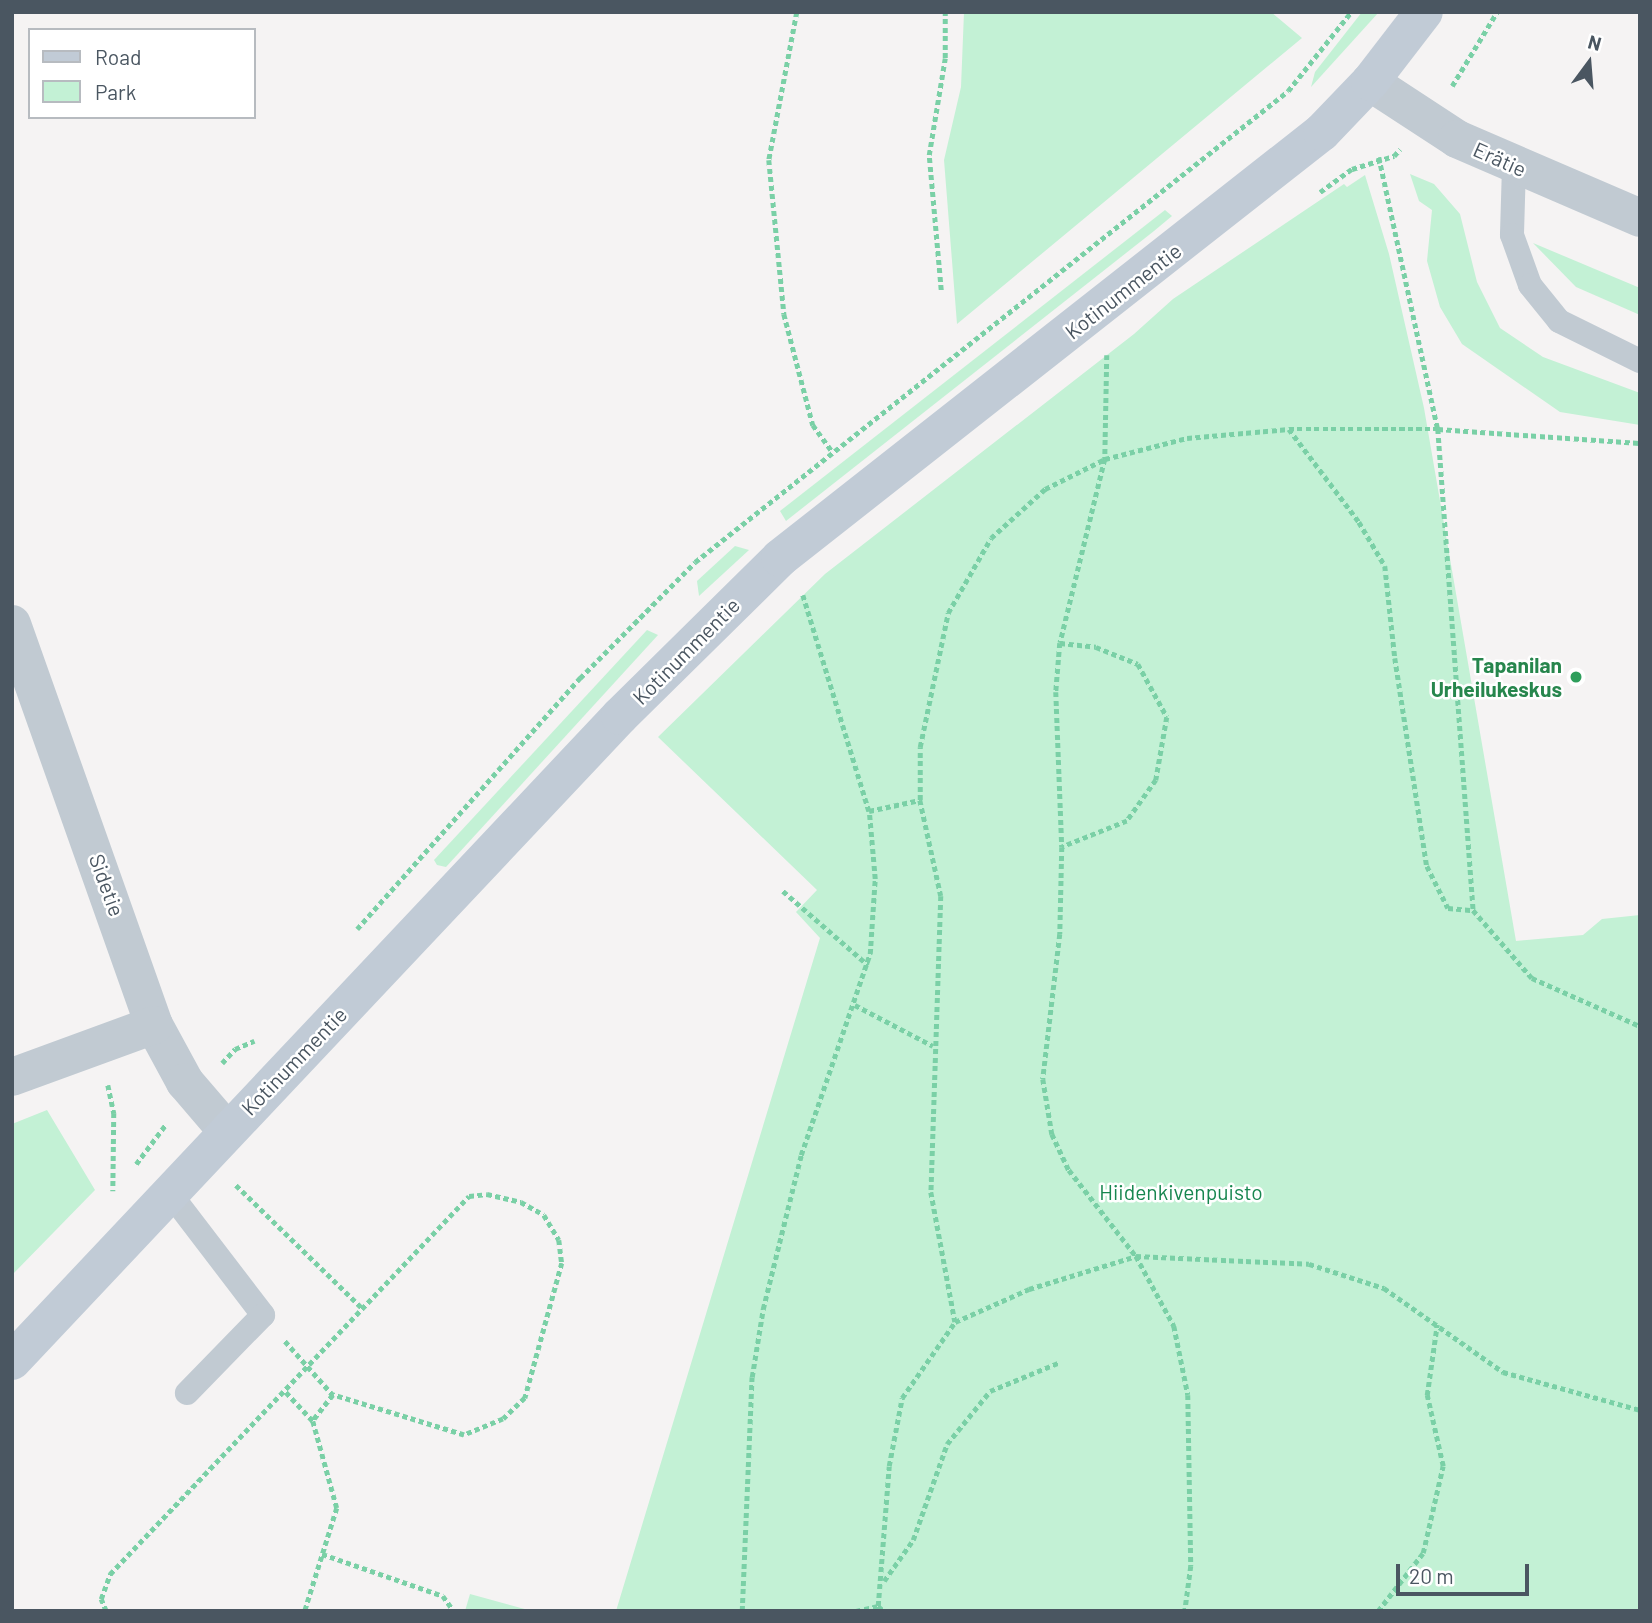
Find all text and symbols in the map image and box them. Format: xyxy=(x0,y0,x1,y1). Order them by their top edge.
legend xyxy=(28,28,256,119)
north arrow xyxy=(1554,28,1624,98)
text: N xyxy=(1586,30,1604,55)
text: Road xyxy=(95,44,141,69)
text: Park xyxy=(95,79,136,104)
street label: Erätie xyxy=(1470,136,1530,182)
street label: Kotinummentie xyxy=(1060,238,1186,344)
street label: Kotinummentie xyxy=(627,592,745,710)
place label: Tapanilan Urheilukeskus xyxy=(1431,652,1562,702)
marker: Tapanilan Urheilukeskus xyxy=(1568,669,1584,685)
street label: Sidetie xyxy=(84,850,130,920)
street label: Kotinummentie xyxy=(236,1002,352,1120)
park label: Hiidenkivenpuisto xyxy=(1099,1179,1263,1205)
scale bar xyxy=(1400,1550,1533,1594)
text: 20 m xyxy=(1409,1563,1454,1588)

